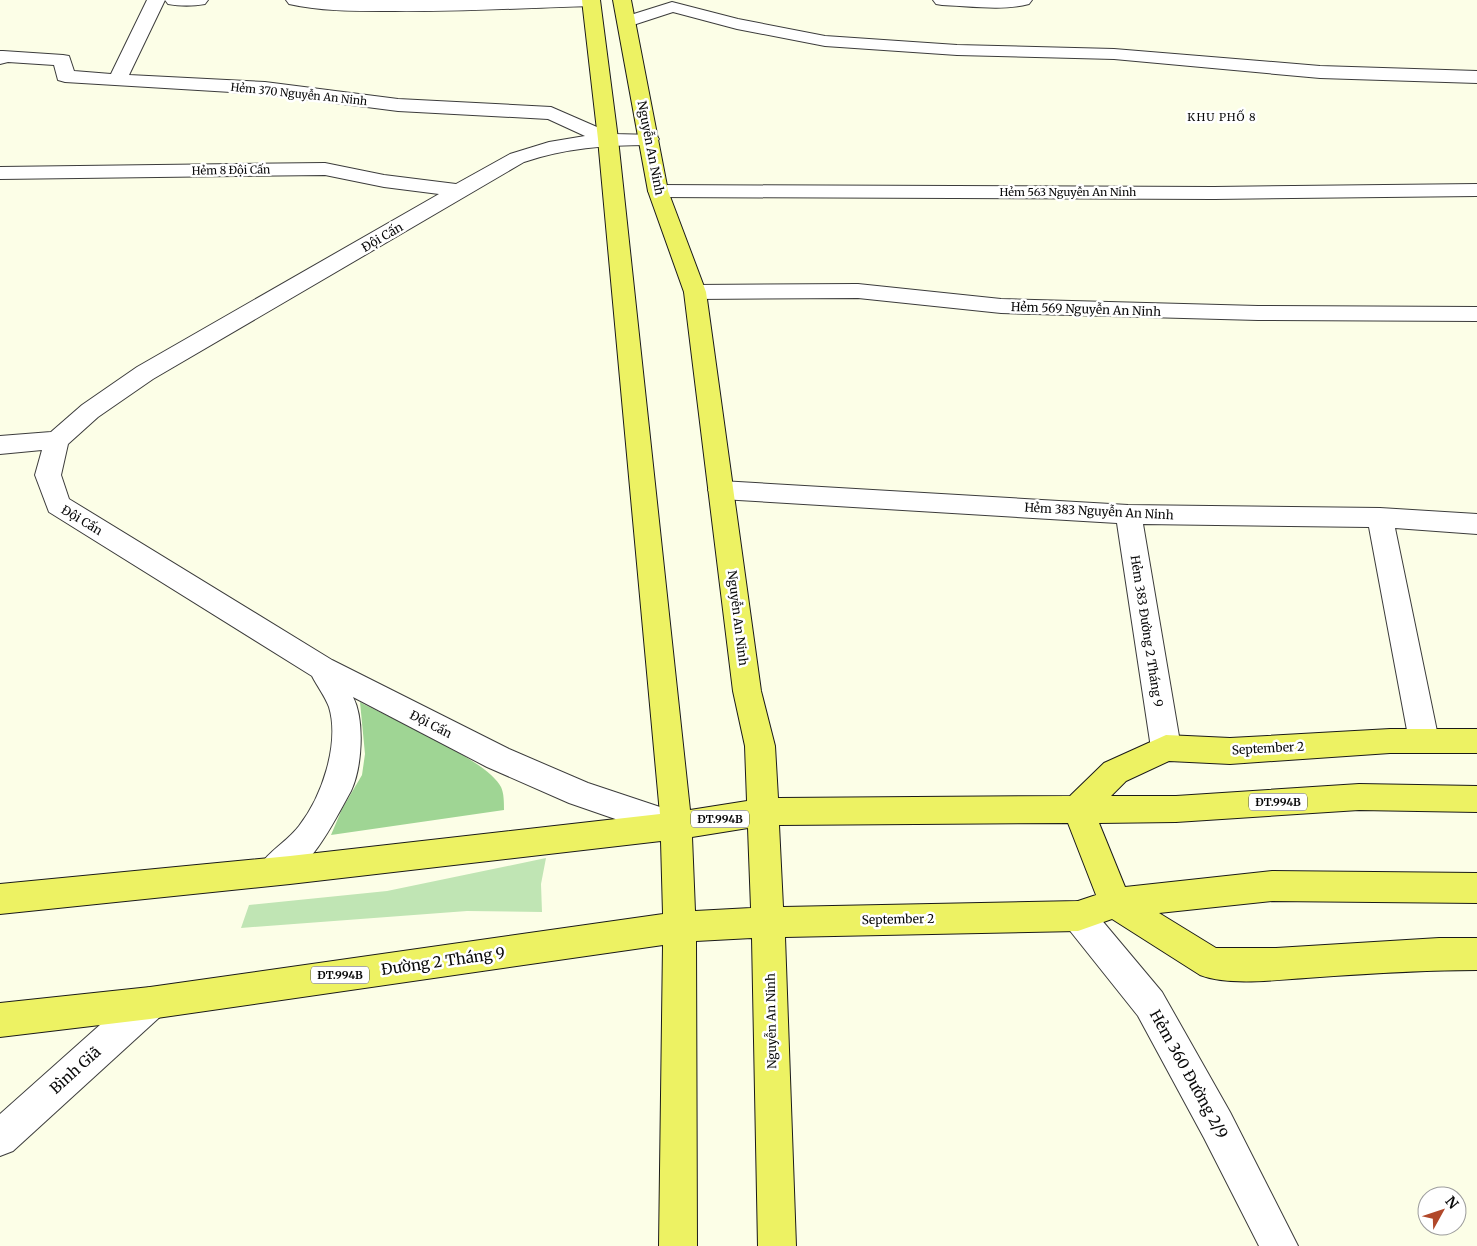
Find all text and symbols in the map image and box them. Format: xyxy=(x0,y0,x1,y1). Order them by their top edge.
street label: Hẻm 370 Nguyễn An Ninh xyxy=(230,80,369,108)
street label: Nguyễn An Ninh xyxy=(635,100,668,196)
district label: KHU PHỐ 8 xyxy=(1187,109,1257,124)
street label: Hẻm 8 Đội Cấn xyxy=(192,162,271,178)
street label: Hẻm 563 Nguyễn An Ninh xyxy=(1000,185,1137,199)
street label: Đội Cấn xyxy=(359,219,405,255)
street label: Hẻm 569 Nguyễn An Ninh xyxy=(1011,299,1161,319)
street label: Hẻm 383 Nguyễn An Ninh xyxy=(1024,500,1174,522)
street label: Đội Cấn xyxy=(59,502,105,538)
street label: Hẻm 383 Đường 2 Tháng 9 xyxy=(1128,554,1166,708)
street label: Nguyễn An Ninh xyxy=(725,570,751,666)
street label: Đội Cấn xyxy=(407,707,455,741)
street label: September 2 xyxy=(1231,739,1305,757)
road number: ĐT.994B xyxy=(1249,794,1307,810)
road number: ĐT.994B xyxy=(691,811,749,828)
street label: September 2 xyxy=(862,911,934,927)
street label: Đường 2 Tháng 9 xyxy=(380,943,506,979)
road number: ĐT.994B xyxy=(311,966,369,984)
street label: Nguyễn An Ninh xyxy=(763,973,779,1069)
street label: Hẻm 360 Đường 2/9 xyxy=(1146,1006,1232,1142)
street label: Bình Giã xyxy=(46,1042,104,1098)
north arrow xyxy=(1417,1186,1467,1236)
text: N xyxy=(1442,1193,1462,1213)

